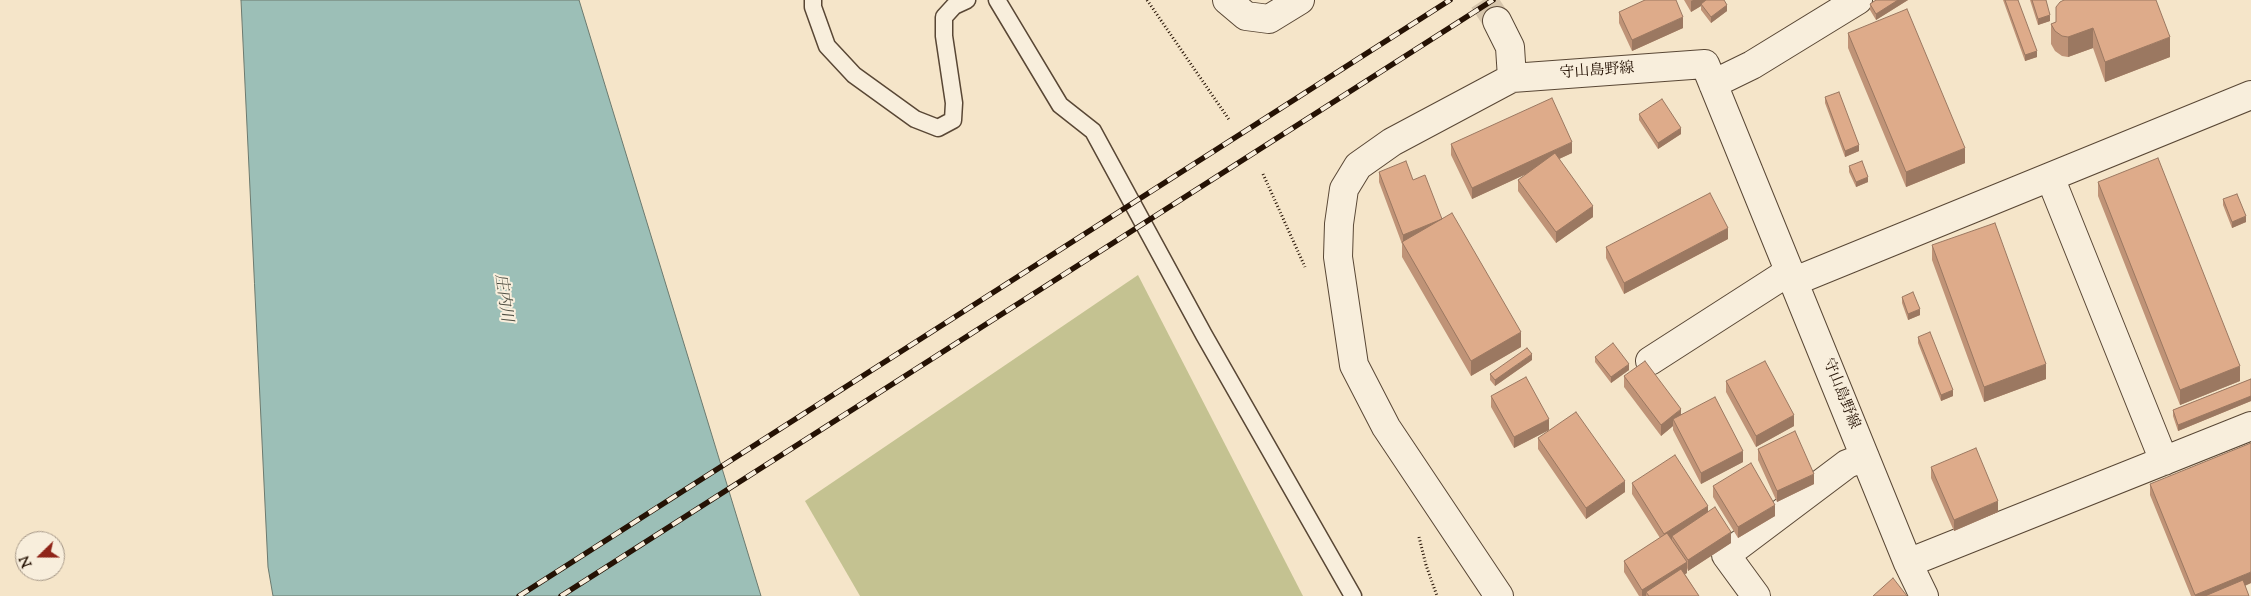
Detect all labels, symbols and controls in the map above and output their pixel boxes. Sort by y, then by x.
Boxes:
street label: 守山島野線 [1559,60,1635,84]
water label: 庄内川 [489,273,515,323]
street label: 守山島野線 [1818,356,1862,432]
north arrow [15,531,65,581]
text: N [16,552,38,570]

